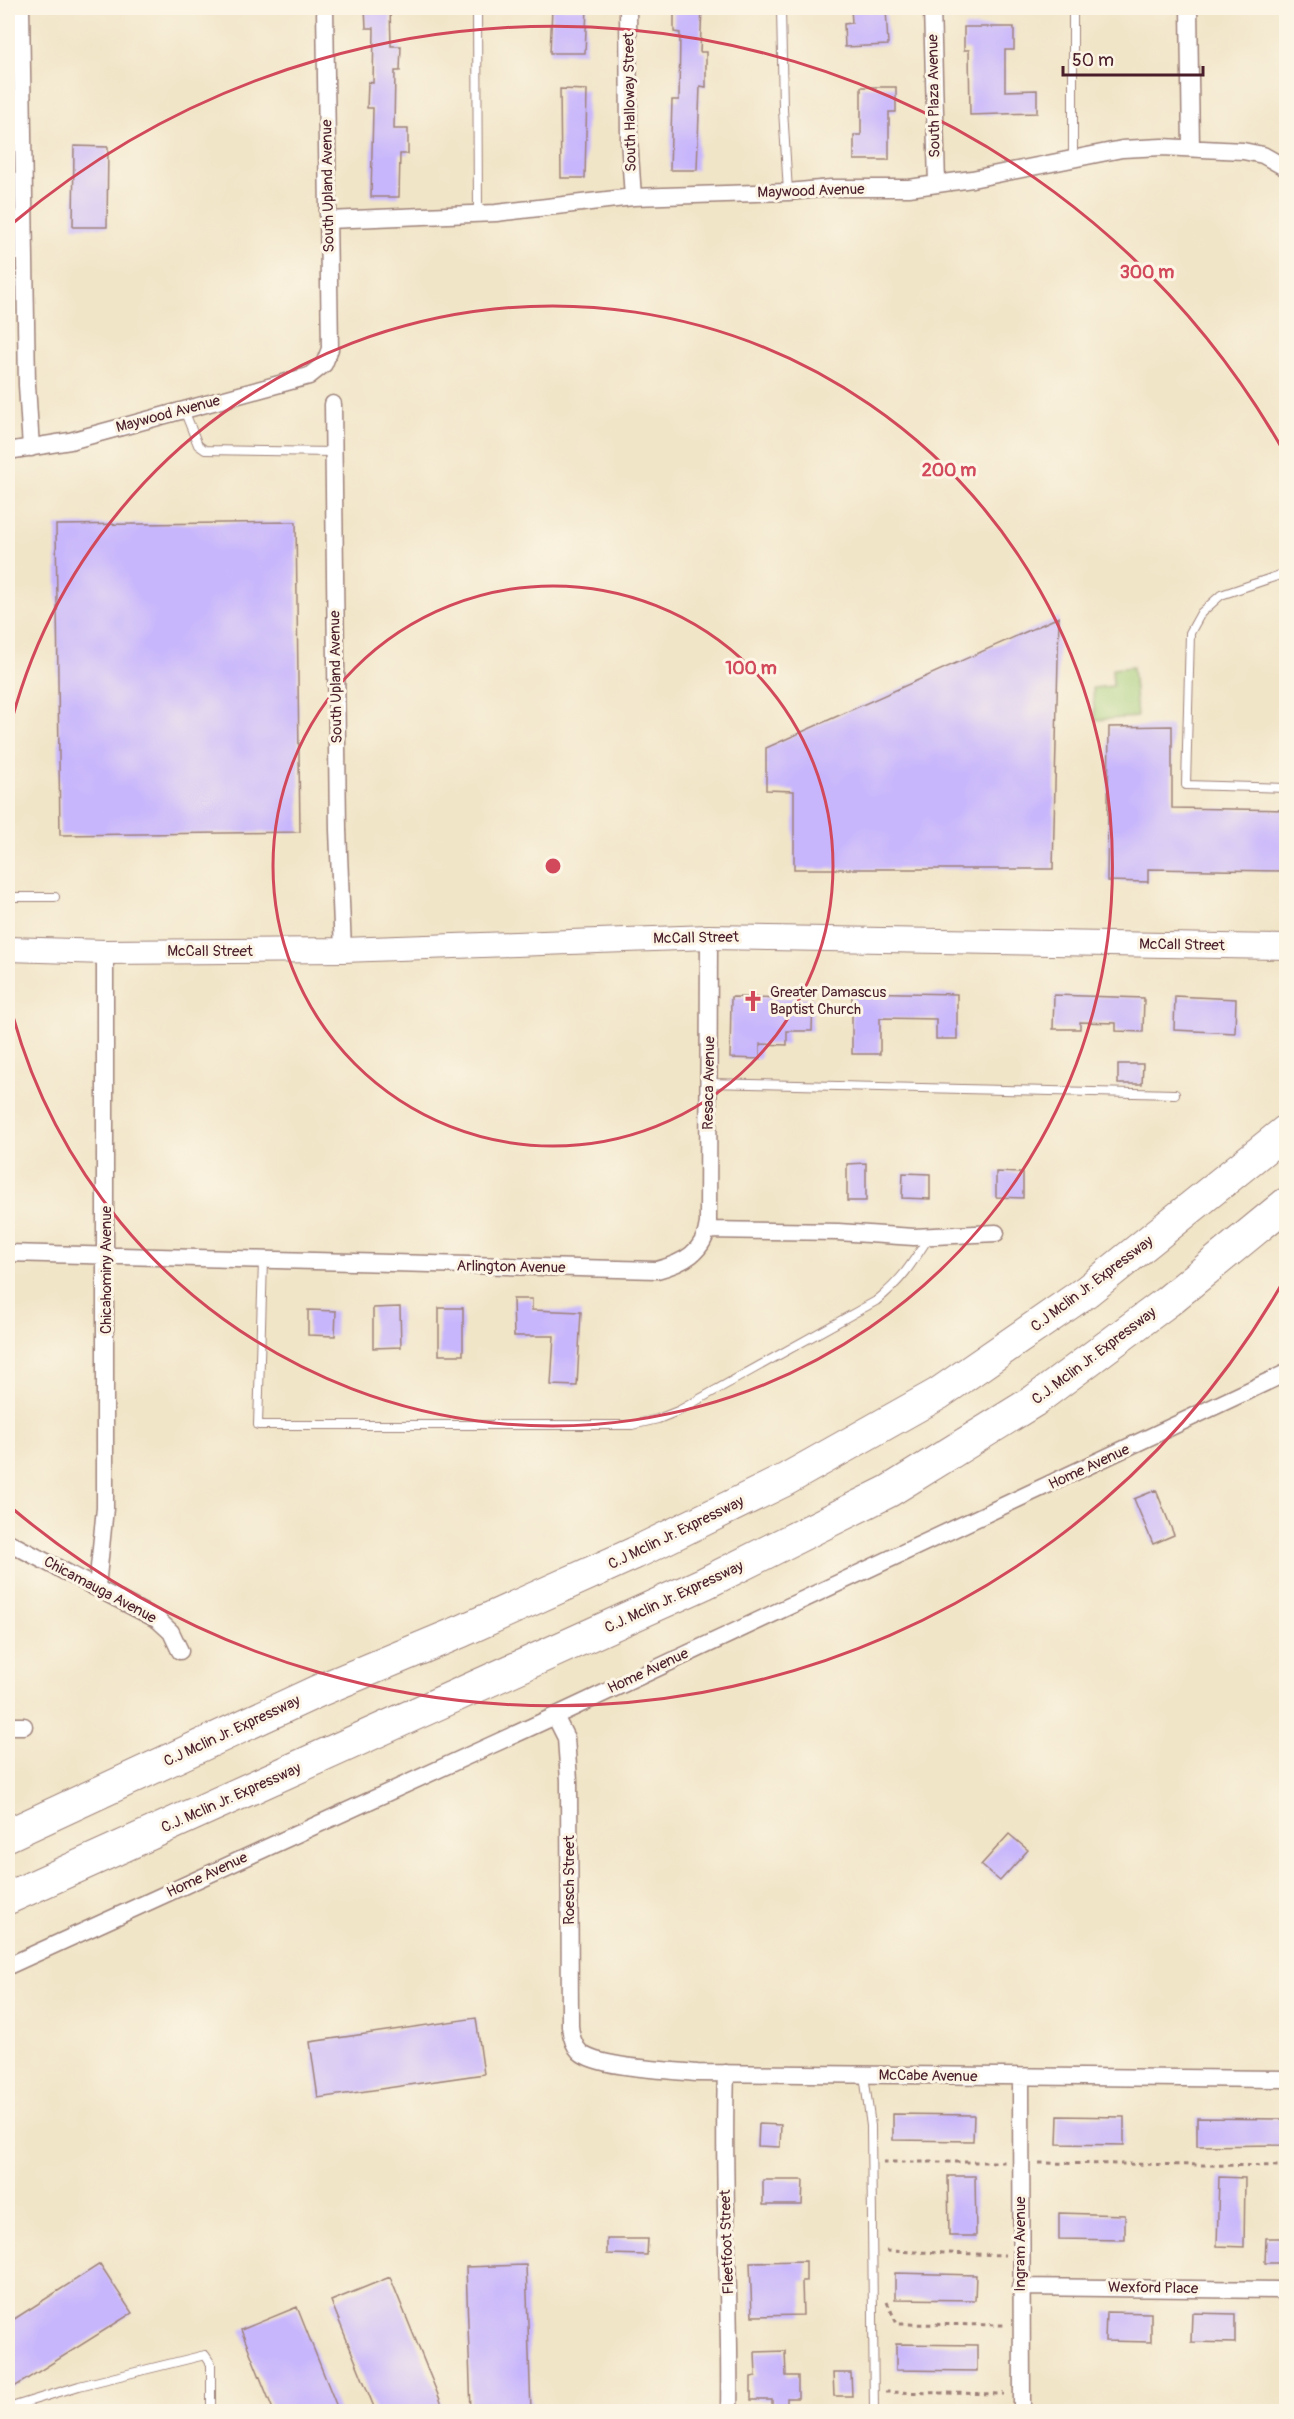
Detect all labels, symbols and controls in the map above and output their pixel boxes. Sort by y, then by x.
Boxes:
street label: South Halloway Street [619,31,641,172]
street label: South Plaza Avenue [923,33,945,158]
scale bar [1063,39,1202,77]
text: 50 m [1072,49,1114,72]
street label: South Upland Avenue [317,119,339,253]
street label: Maywood Avenue [757,180,865,202]
text: 300 m [1120,261,1174,284]
street label: Maywood Avenue [114,391,223,437]
text: 200 m [922,459,976,482]
street label: South Upland Avenue [325,610,347,744]
text: 100 m [725,657,777,680]
centre of rings [543,856,563,876]
street label: McCall Street [653,928,740,948]
street label: McCall Street [1139,935,1226,955]
street label: McCall Street [167,942,254,961]
place label: Greater Damascus Baptist Church [770,983,887,1019]
church icon: Greater Damascus Baptist Church [741,989,765,1013]
street label: Resaca Avenue [699,1035,719,1130]
street label: Chicahominy Avenue [97,1205,116,1334]
street label: C.J Mclin Jr. Expressway [1027,1231,1157,1336]
street label: Arlington Avenue [456,1257,566,1277]
street label: C.J. Mclin Jr. Expressway [1028,1303,1160,1409]
street label: Home Avenue [1045,1440,1133,1494]
street label: C.J Mclin Jr. Expressway [605,1492,747,1574]
street label: Chicamauga Avenue [40,1552,160,1628]
street label: C.J. Mclin Jr. Expressway [602,1556,747,1638]
street label: Home Avenue [604,1644,692,1698]
street label: C.J Mclin Jr. Expressway [161,1691,304,1771]
street label: C.J. Mclin Jr. Expressway [158,1758,304,1837]
street label: Roesch Street [560,1834,579,1925]
street label: Home Avenue [163,1848,251,1902]
street label: McCabe Avenue [878,2066,978,2086]
street label: Fleetfoot Street [716,2188,738,2295]
street label: Ingram Avenue [1011,2196,1030,2292]
street label: Wexford Place [1108,2278,1199,2298]

